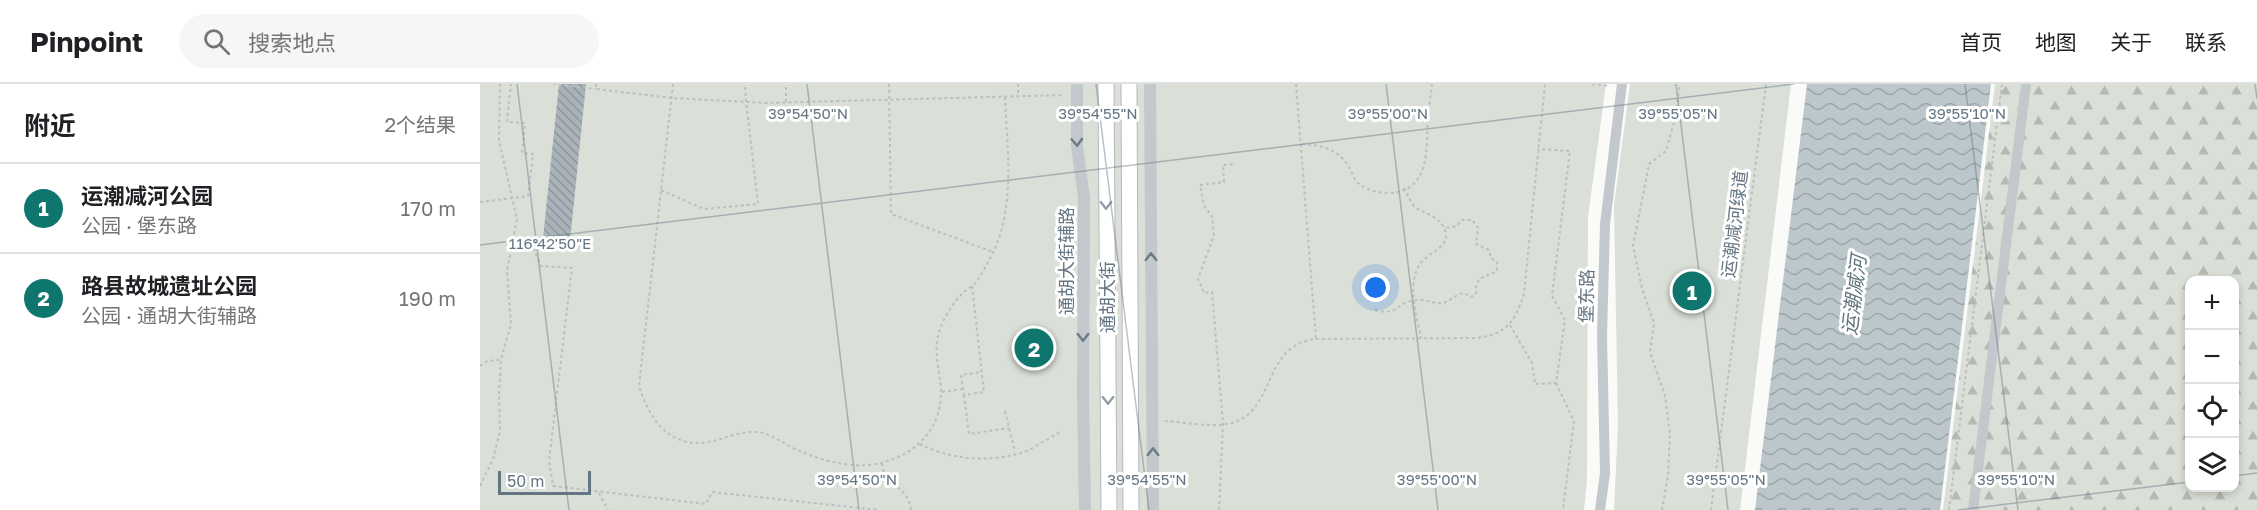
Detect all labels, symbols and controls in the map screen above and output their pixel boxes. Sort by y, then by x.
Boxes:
search box [179,14,599,68]
text: Pinpoint [30,25,143,58]
icon: search [200,25,233,58]
text: 搜索地点 [248,29,336,56]
text: 首页 [1960,29,2002,55]
text: 地图 [2035,29,2077,55]
text: 关于 [2110,29,2152,55]
text: 联系 [2185,29,2227,55]
text: 39°54'50"N [768,104,848,122]
text: 39°54'55"N [1058,104,1138,122]
text: 39°55'00"N [1348,104,1428,122]
text: 39°55'05"N [1638,104,1718,122]
text: 39°55'10"N [1928,104,2006,122]
text: 附近 [24,110,76,141]
text: 2个结果 [384,112,456,136]
one-way arrow [1071,138,1084,147]
street label: 运潮减河绿道 [1717,169,1751,279]
text: 运潮减河公园 [81,182,213,209]
text: 1 [38,196,49,220]
text: 170 m [401,196,456,220]
one-way arrow [1100,201,1112,210]
street label: 通胡大街辅路 [1055,207,1077,315]
text: 公园 · 堡东路 [81,213,197,237]
text: 116°42'50"E [509,234,591,252]
water label: 运潮减河 [1836,250,1870,336]
one-way arrow [1145,252,1157,261]
street label: 通胡大街 [1096,261,1118,333]
pin: 1 [1672,268,1712,314]
street label: 堡东路 [1575,269,1597,323]
text: 路县故城遗址公园 [81,272,257,299]
your location [1361,273,1390,302]
map controls [2185,276,2239,492]
button: + [2185,276,2239,330]
text: 2 [37,286,50,310]
text: 190 m [399,286,456,310]
text: 公园 · 通胡大街辅路 [81,303,257,327]
pin: 2 [1014,326,1054,370]
button: − [2185,330,2239,384]
one-way arrow [1077,332,1089,341]
button: locate [2185,384,2239,438]
one-way arrow [1102,396,1114,405]
button: layers [2185,438,2239,492]
one-way arrow [1147,447,1159,456]
scale bar [498,468,591,496]
text: 39°54'50"N [817,470,897,488]
text: 39°54'55"N [1107,470,1187,488]
text: 39°55'00"N [1397,470,1477,488]
text: 39°55'05"N [1686,470,1766,488]
text: 39°55'10"N [1977,470,2055,488]
text: 50 m [507,471,544,491]

